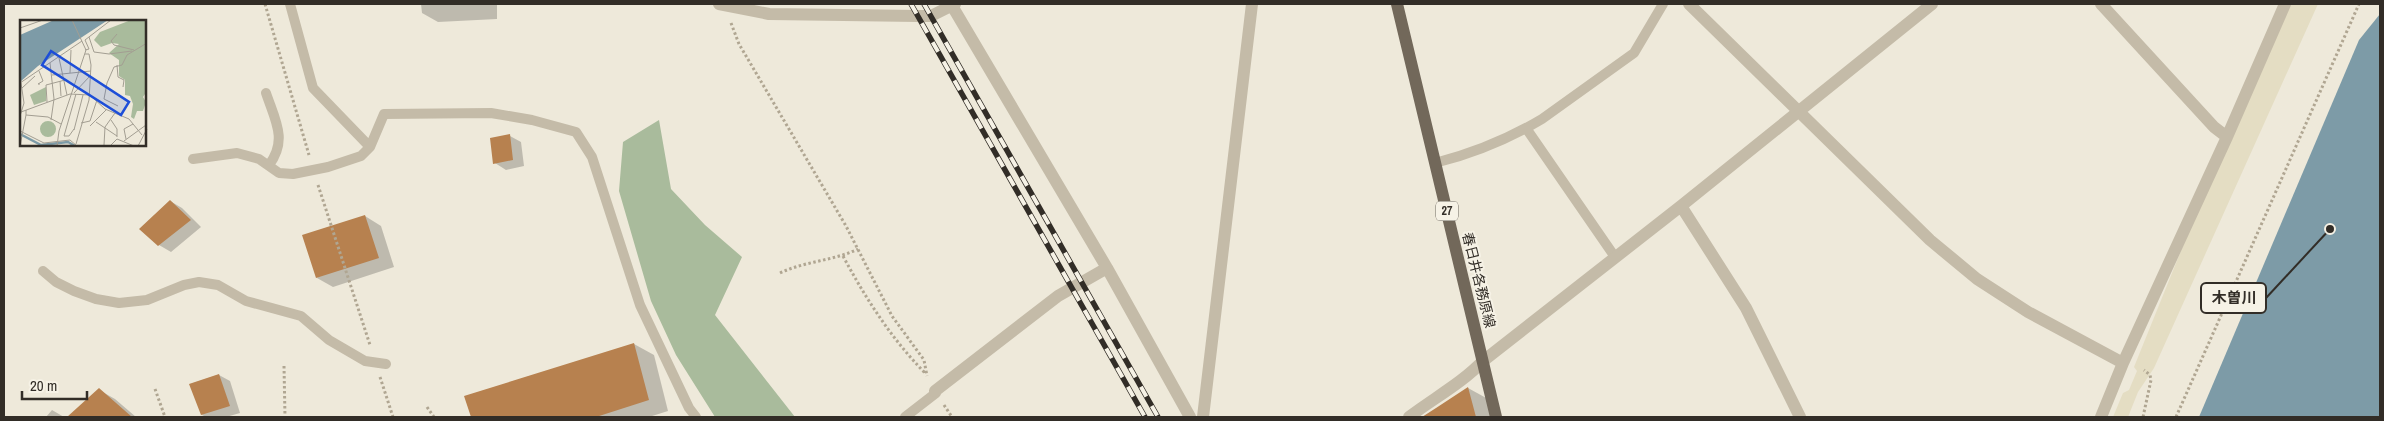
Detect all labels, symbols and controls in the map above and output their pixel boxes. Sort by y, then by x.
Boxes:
inset map [20,20,146,146]
road number: 27 [1436,202,1458,220]
street label: 春日井各務原線 [1458,230,1500,330]
callout: 木曽川 [2201,283,2266,313]
text: 木曽川 [2211,287,2257,308]
scale bar [22,368,88,400]
text: 20 m [30,375,57,396]

